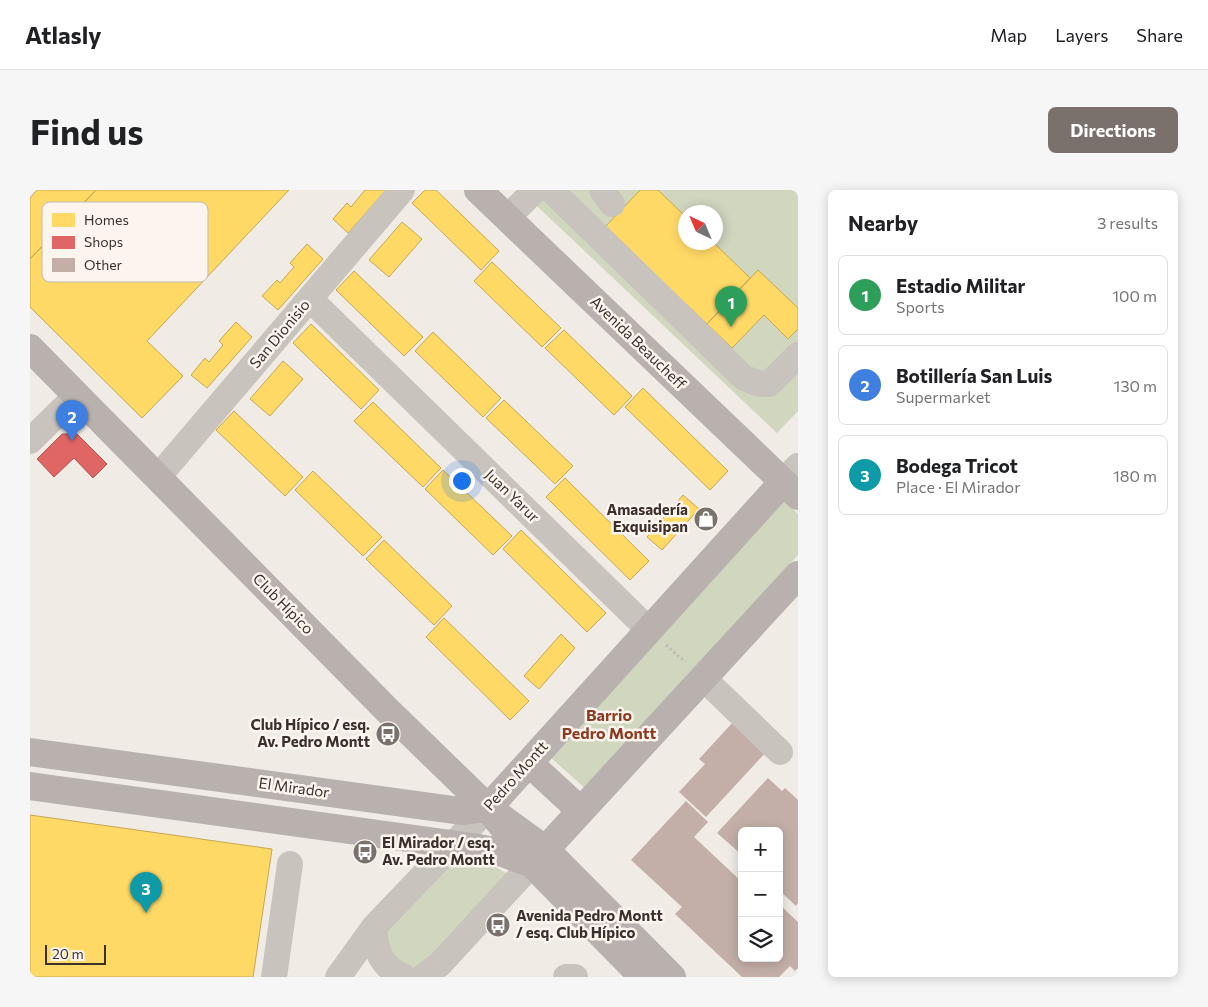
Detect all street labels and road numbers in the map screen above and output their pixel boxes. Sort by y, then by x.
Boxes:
street label: Avenida Beaucheff [587,292,691,393]
street label: San Dionisio [245,295,313,371]
street label: Juan Yarur [482,465,544,526]
street label: Club Hípico [250,569,318,637]
street label: Pedro Montt [479,737,551,814]
street label: El Mirador [258,773,331,801]

